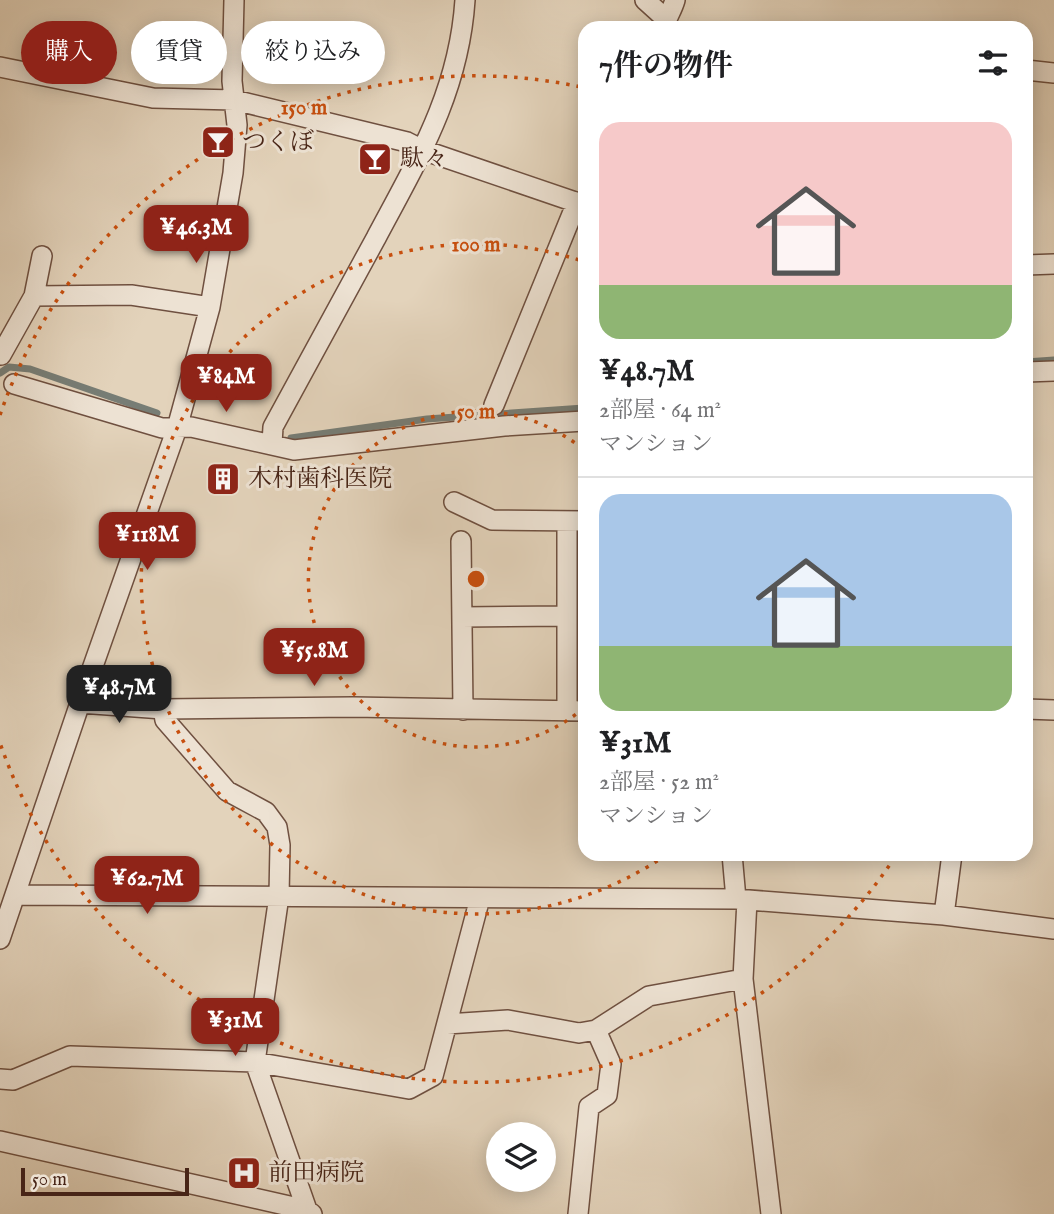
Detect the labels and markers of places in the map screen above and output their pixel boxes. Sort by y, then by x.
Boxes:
bar icon: つくぼ [199,123,237,161]
place label: つくぼ [242,127,314,158]
bar icon: 駄々 [356,140,394,178]
place label: 駄々 [400,144,448,175]
pin: ¥46.3M [139,205,253,265]
pin: ¥84M [185,354,267,414]
building icon: 木村歯科医院 [204,460,242,498]
place label: 木村歯科医院 [248,464,392,495]
pin: ¥118M [98,512,196,572]
centre of rings [464,567,488,591]
pin: ¥55.8M [257,628,371,688]
pin: ¥48.7M [62,666,176,725]
pin: ¥62.7M [90,856,204,916]
pin: ¥31M [194,998,276,1058]
hospital icon: 前田病院 [225,1154,263,1192]
place label: 前田病院 [268,1158,364,1189]

